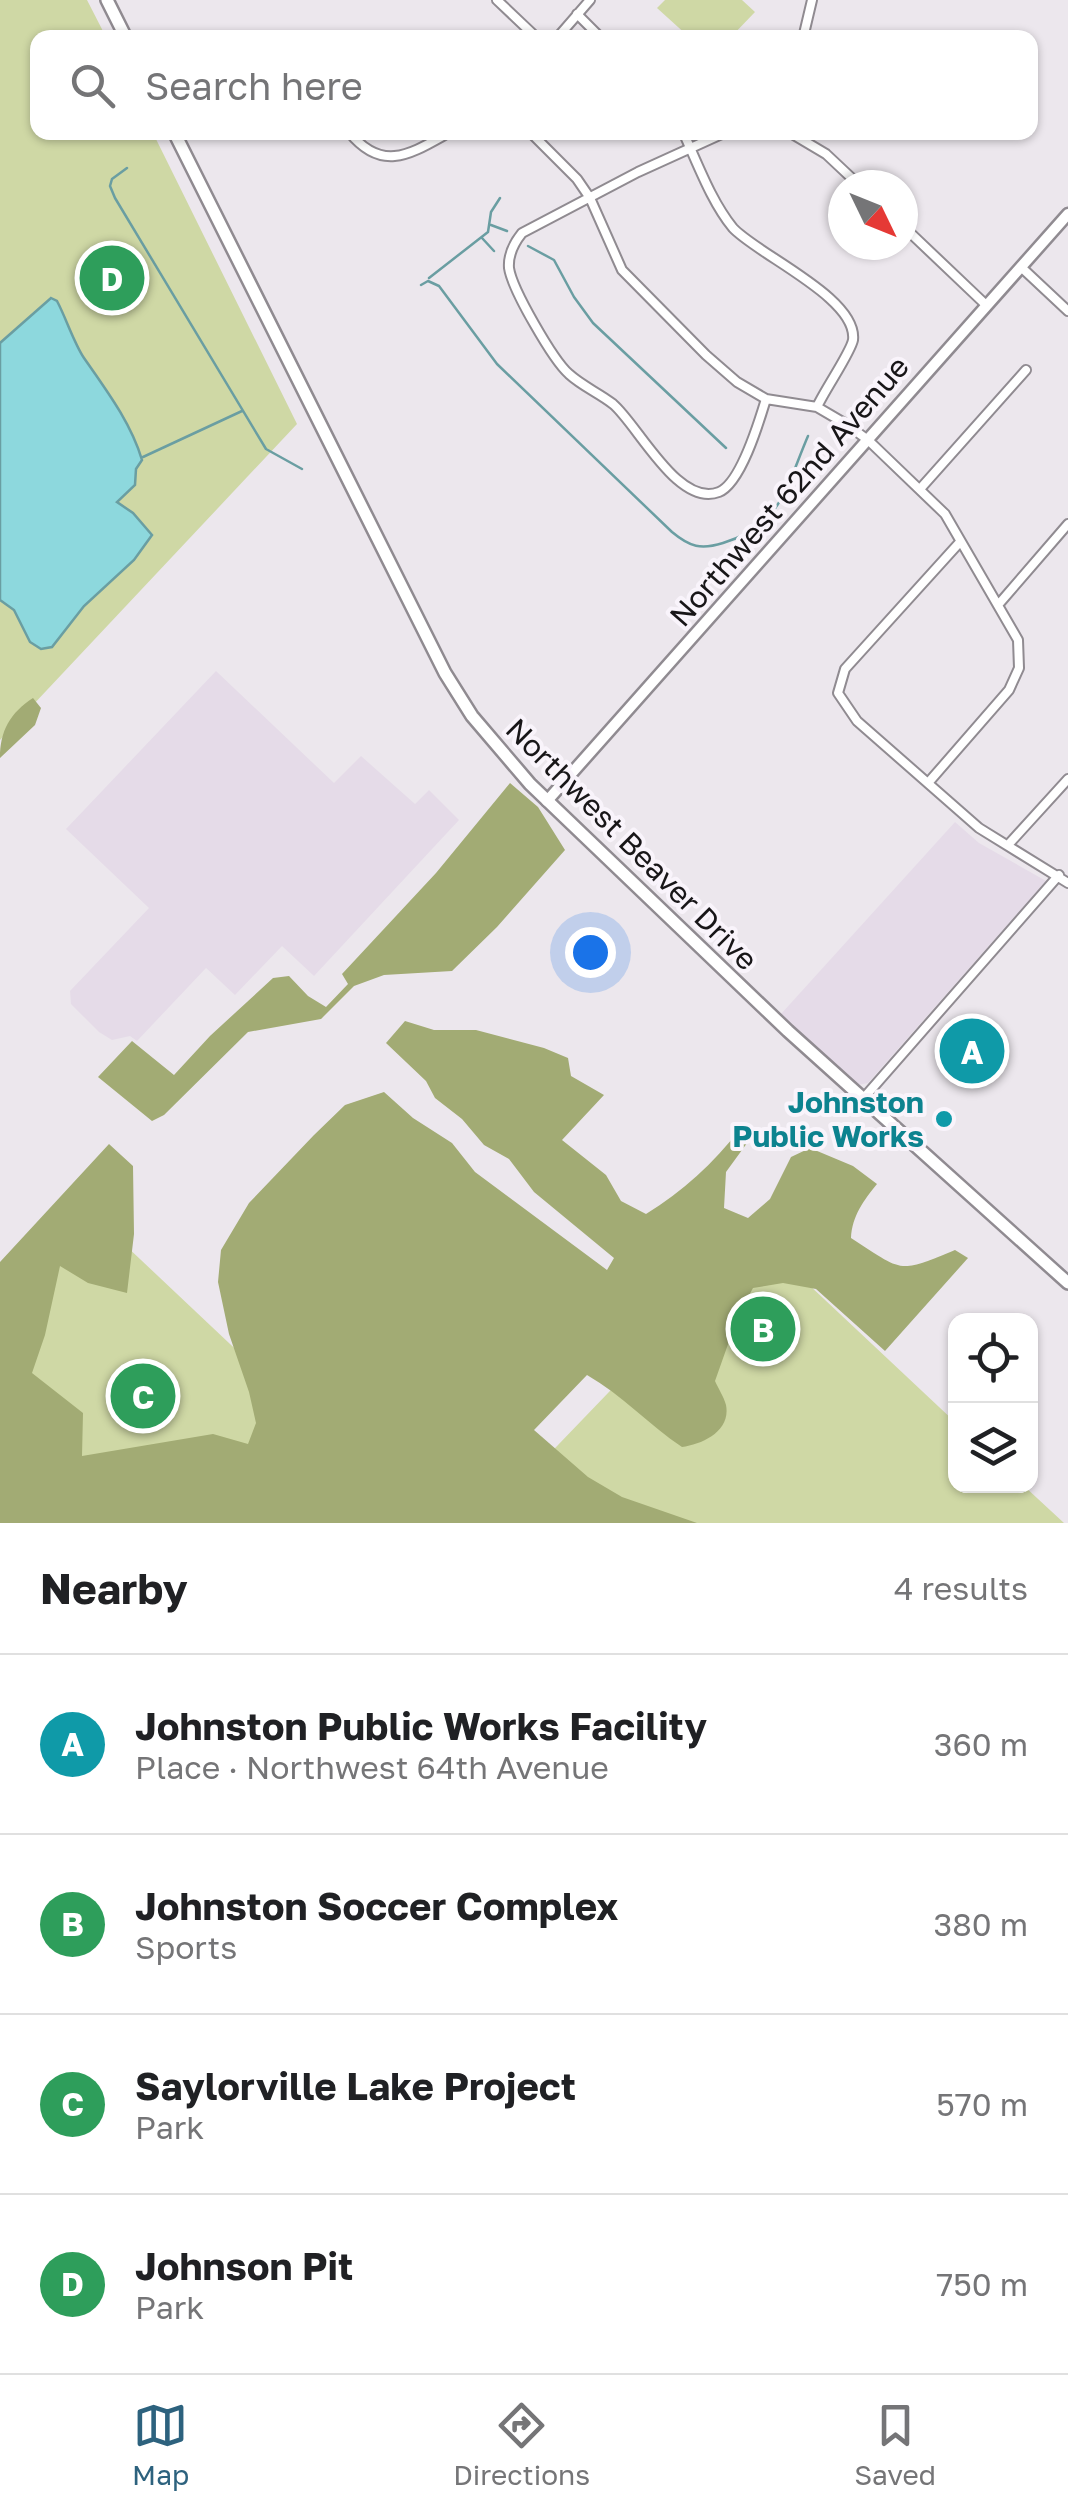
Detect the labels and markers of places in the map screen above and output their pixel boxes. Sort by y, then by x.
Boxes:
pin: D [80,240,144,316]
pin: A [940,1014,1004,1088]
place label: Johnston Public Works [732,1084,924,1154]
marker: Johnston Public Works [933,1108,955,1130]
pin: B [730,1292,796,1366]
pin: C [110,1358,176,1434]

